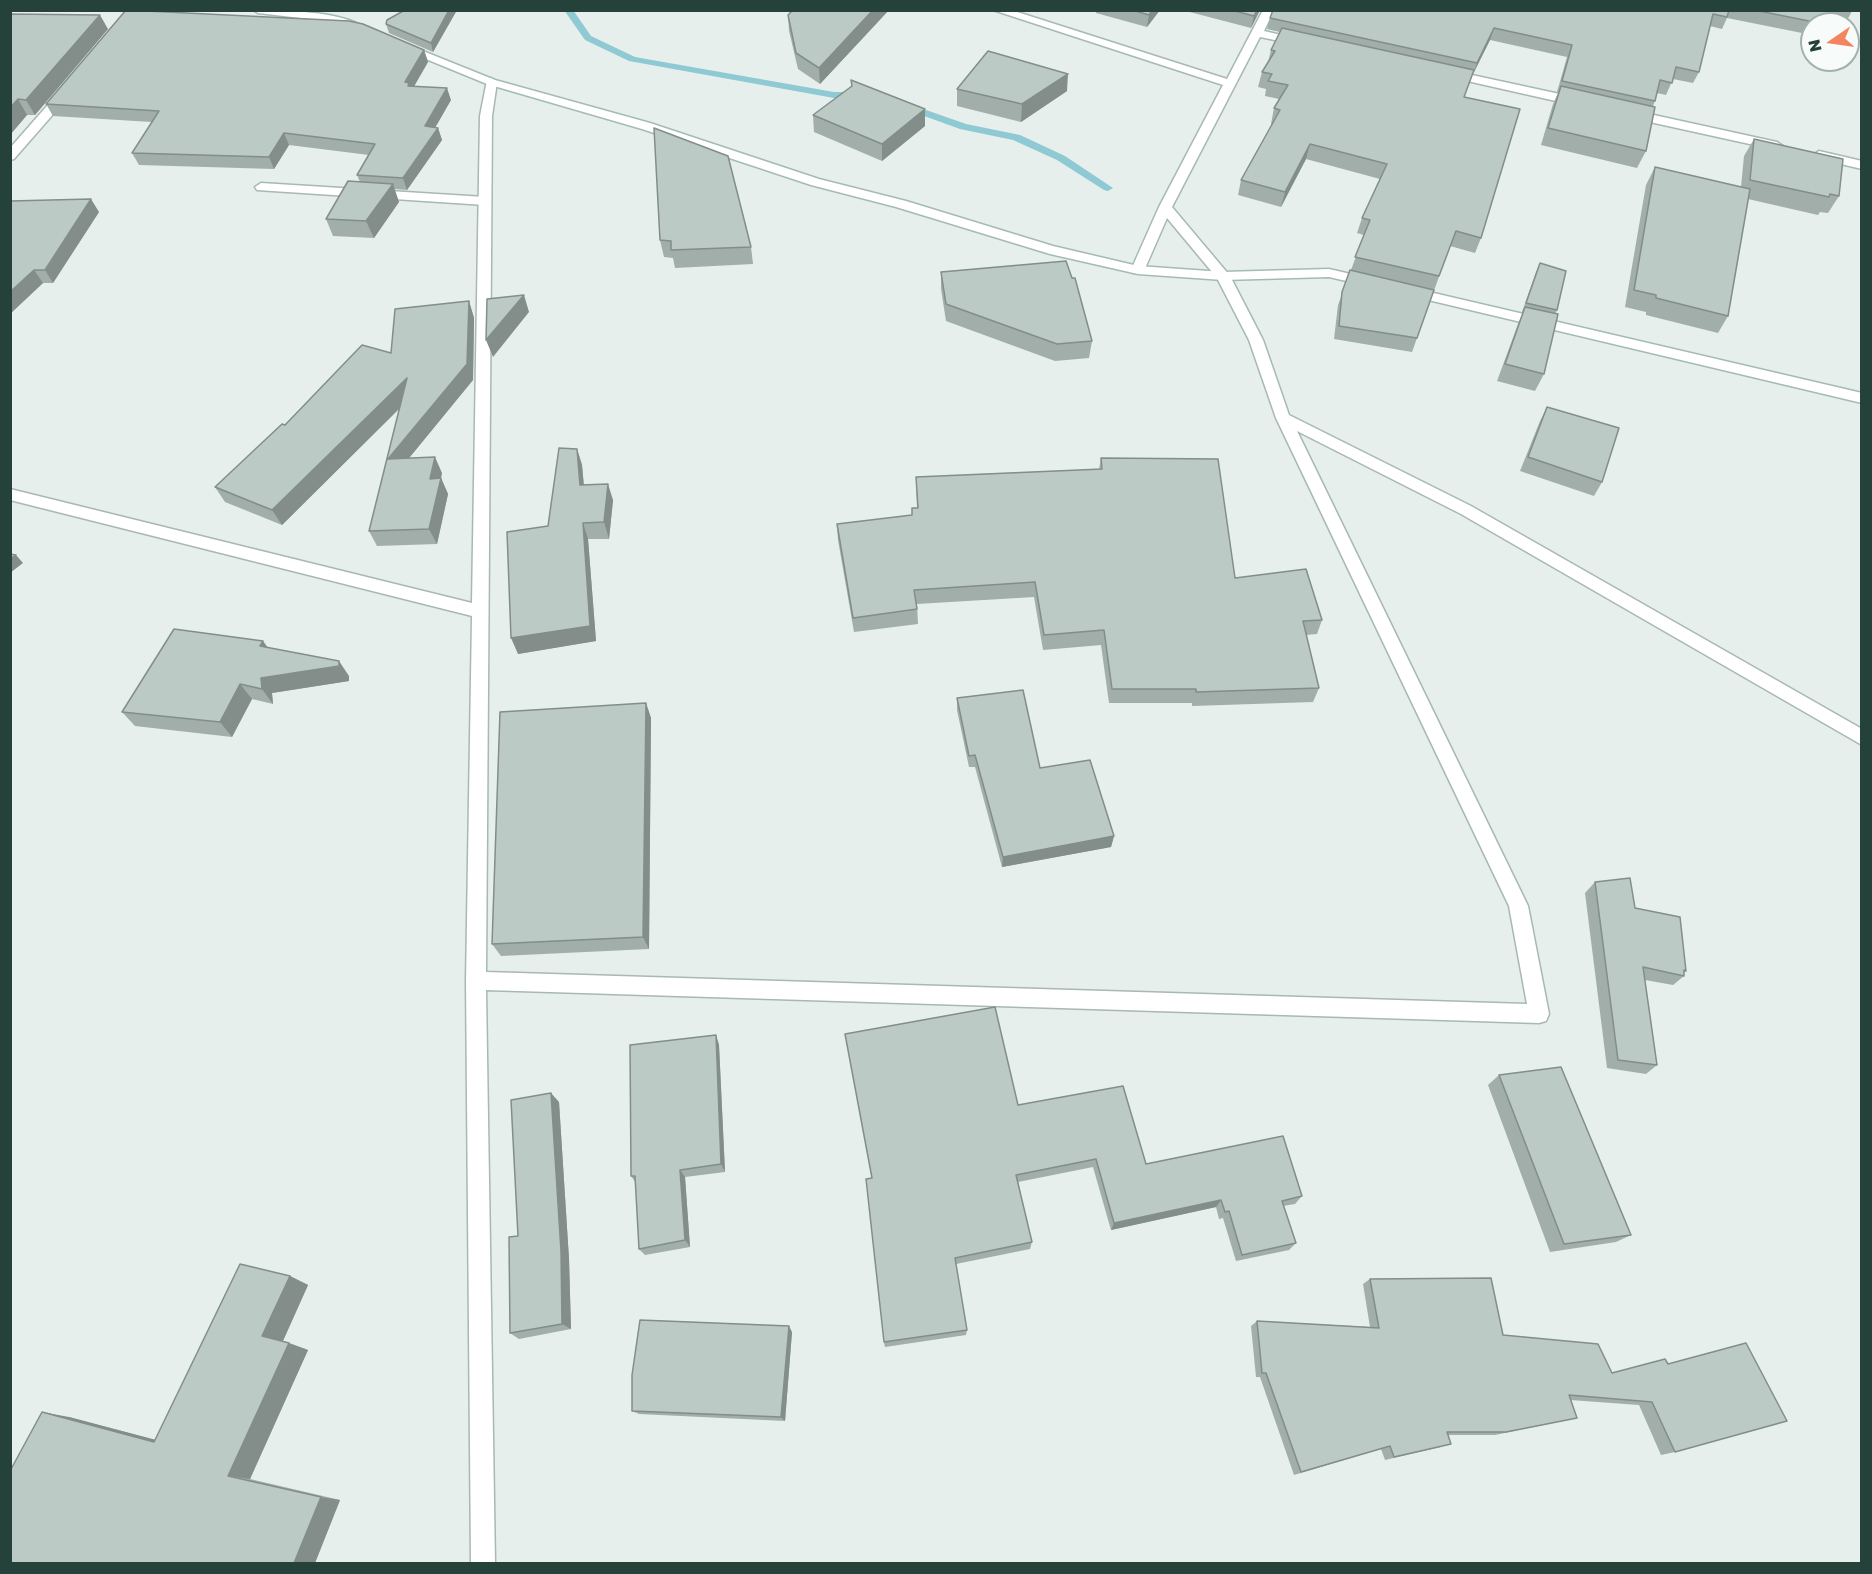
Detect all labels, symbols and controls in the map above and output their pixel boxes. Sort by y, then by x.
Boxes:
north arrow [1800,12,1860,72]
text: N [1803,37,1826,54]

